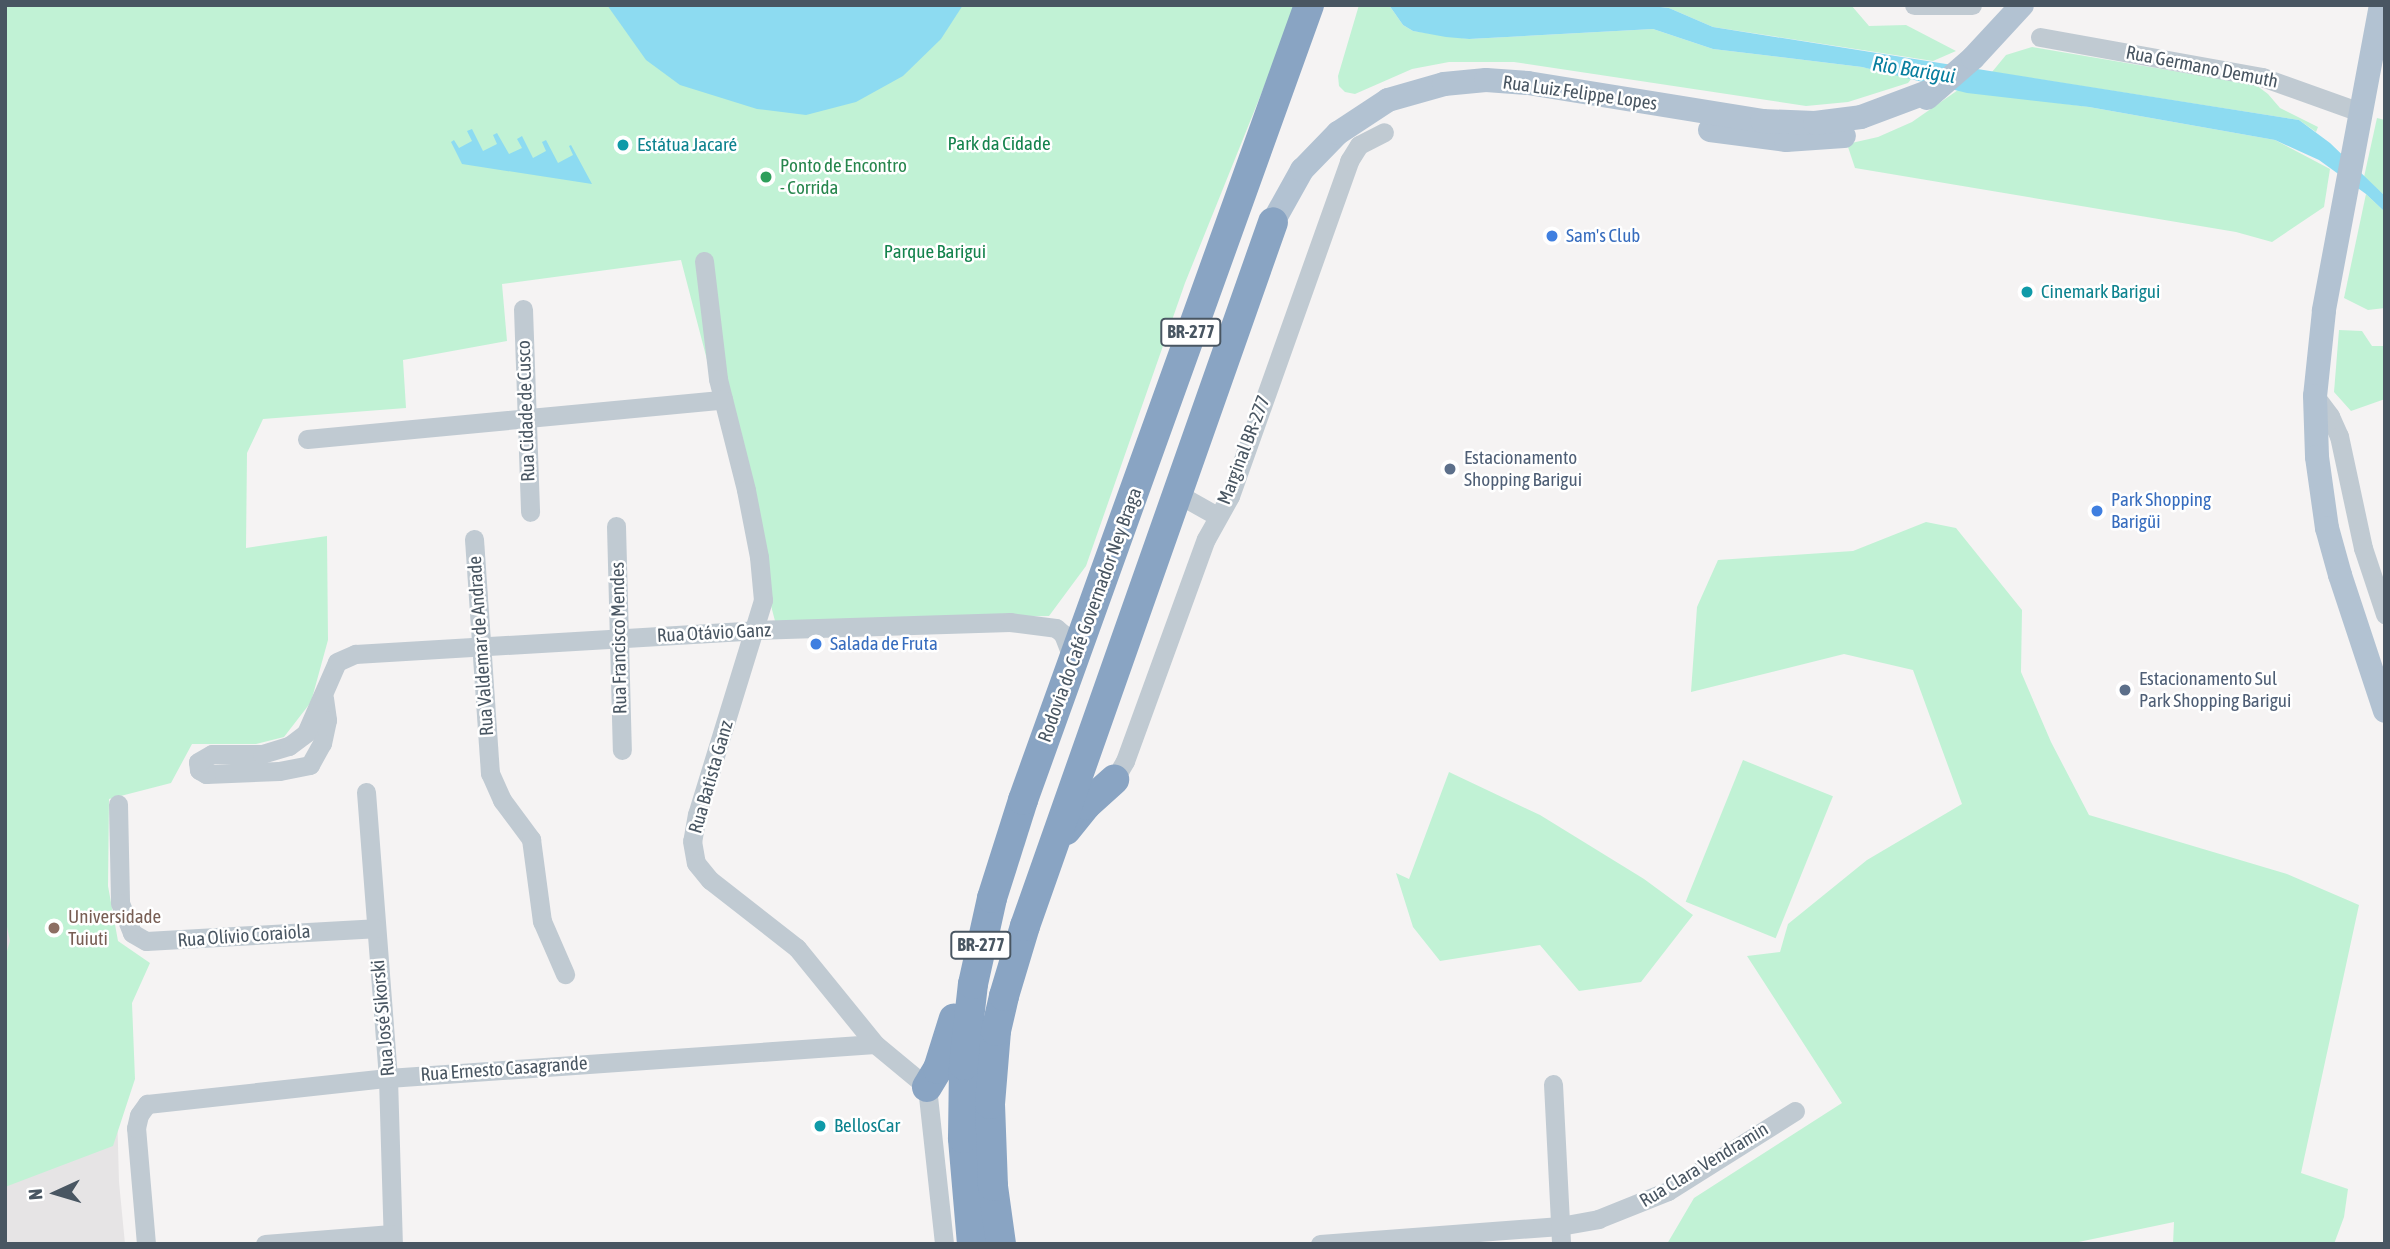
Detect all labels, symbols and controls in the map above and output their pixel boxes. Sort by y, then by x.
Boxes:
street label: Rua Germano Demuth [2124,41,2280,93]
water label: Rio Barigui [1871,50,1957,88]
street label: Rua Luiz Felippe Lopes [1501,71,1659,115]
park label: Park da Cidade [947,133,1051,155]
place label: Estátua Jacaré [637,134,737,156]
marker: Estátua Jacaré [615,137,631,153]
place label: Ponto de Encontro - Corrida [780,155,907,199]
marker: Ponto de Encontro - Corrida [758,169,774,185]
place label: Sam's Club [1566,225,1640,247]
marker: Sam's Club [1544,228,1560,244]
park label: Parque Barigui [884,241,986,263]
place label: Cinemark Barigui [2041,281,2160,303]
marker: Cinemark Barigui [2019,284,2035,300]
road number: BR-277 [1160,318,1222,346]
street label: Rua Cidade de Cusco [512,340,540,482]
street label: Marginal BR-277 [1213,392,1275,508]
place label: Estacionamento Shopping Barigui [1464,447,1582,491]
marker: Estacionamento Shopping Barigui [1442,461,1458,477]
street label: Rodovia do Café Governador Ney Braga [1033,485,1147,745]
place label: Park Shopping Barigüi [2111,489,2211,533]
marker: Park Shopping Barigüi [2089,503,2105,519]
street label: Rua Valdemar de Andrade [463,555,499,737]
street label: Rua Francisco Mendes [606,562,632,714]
street label: Rua Otávio Ganz [656,619,772,647]
place label: Salada de Fruta [830,633,938,655]
marker: Salada de Fruta [808,636,824,652]
place label: Estacionamento Sul Park Shopping Barigui [2139,668,2291,712]
marker: Estacionamento Sul Park Shopping Barigui [2117,682,2133,698]
street label: Rua Batista Ganz [684,718,738,836]
place label: Universidade Tuiuti [68,906,161,950]
marker: Universidade Tuiuti [46,920,62,936]
street label: Rua Olívio Coraiola [177,920,311,952]
road number: BR-277 [950,930,1012,960]
street label: Rua José Sikorski [367,959,399,1077]
street label: Rua Ernesto Casagrande [420,1052,588,1086]
place label: BellosCar [834,1115,900,1137]
marker: BellosCar [812,1118,828,1134]
street label: Rua Clara Vendramin [1636,1118,1772,1212]
north arrow [21,1158,91,1228]
text: N [24,1188,46,1201]

